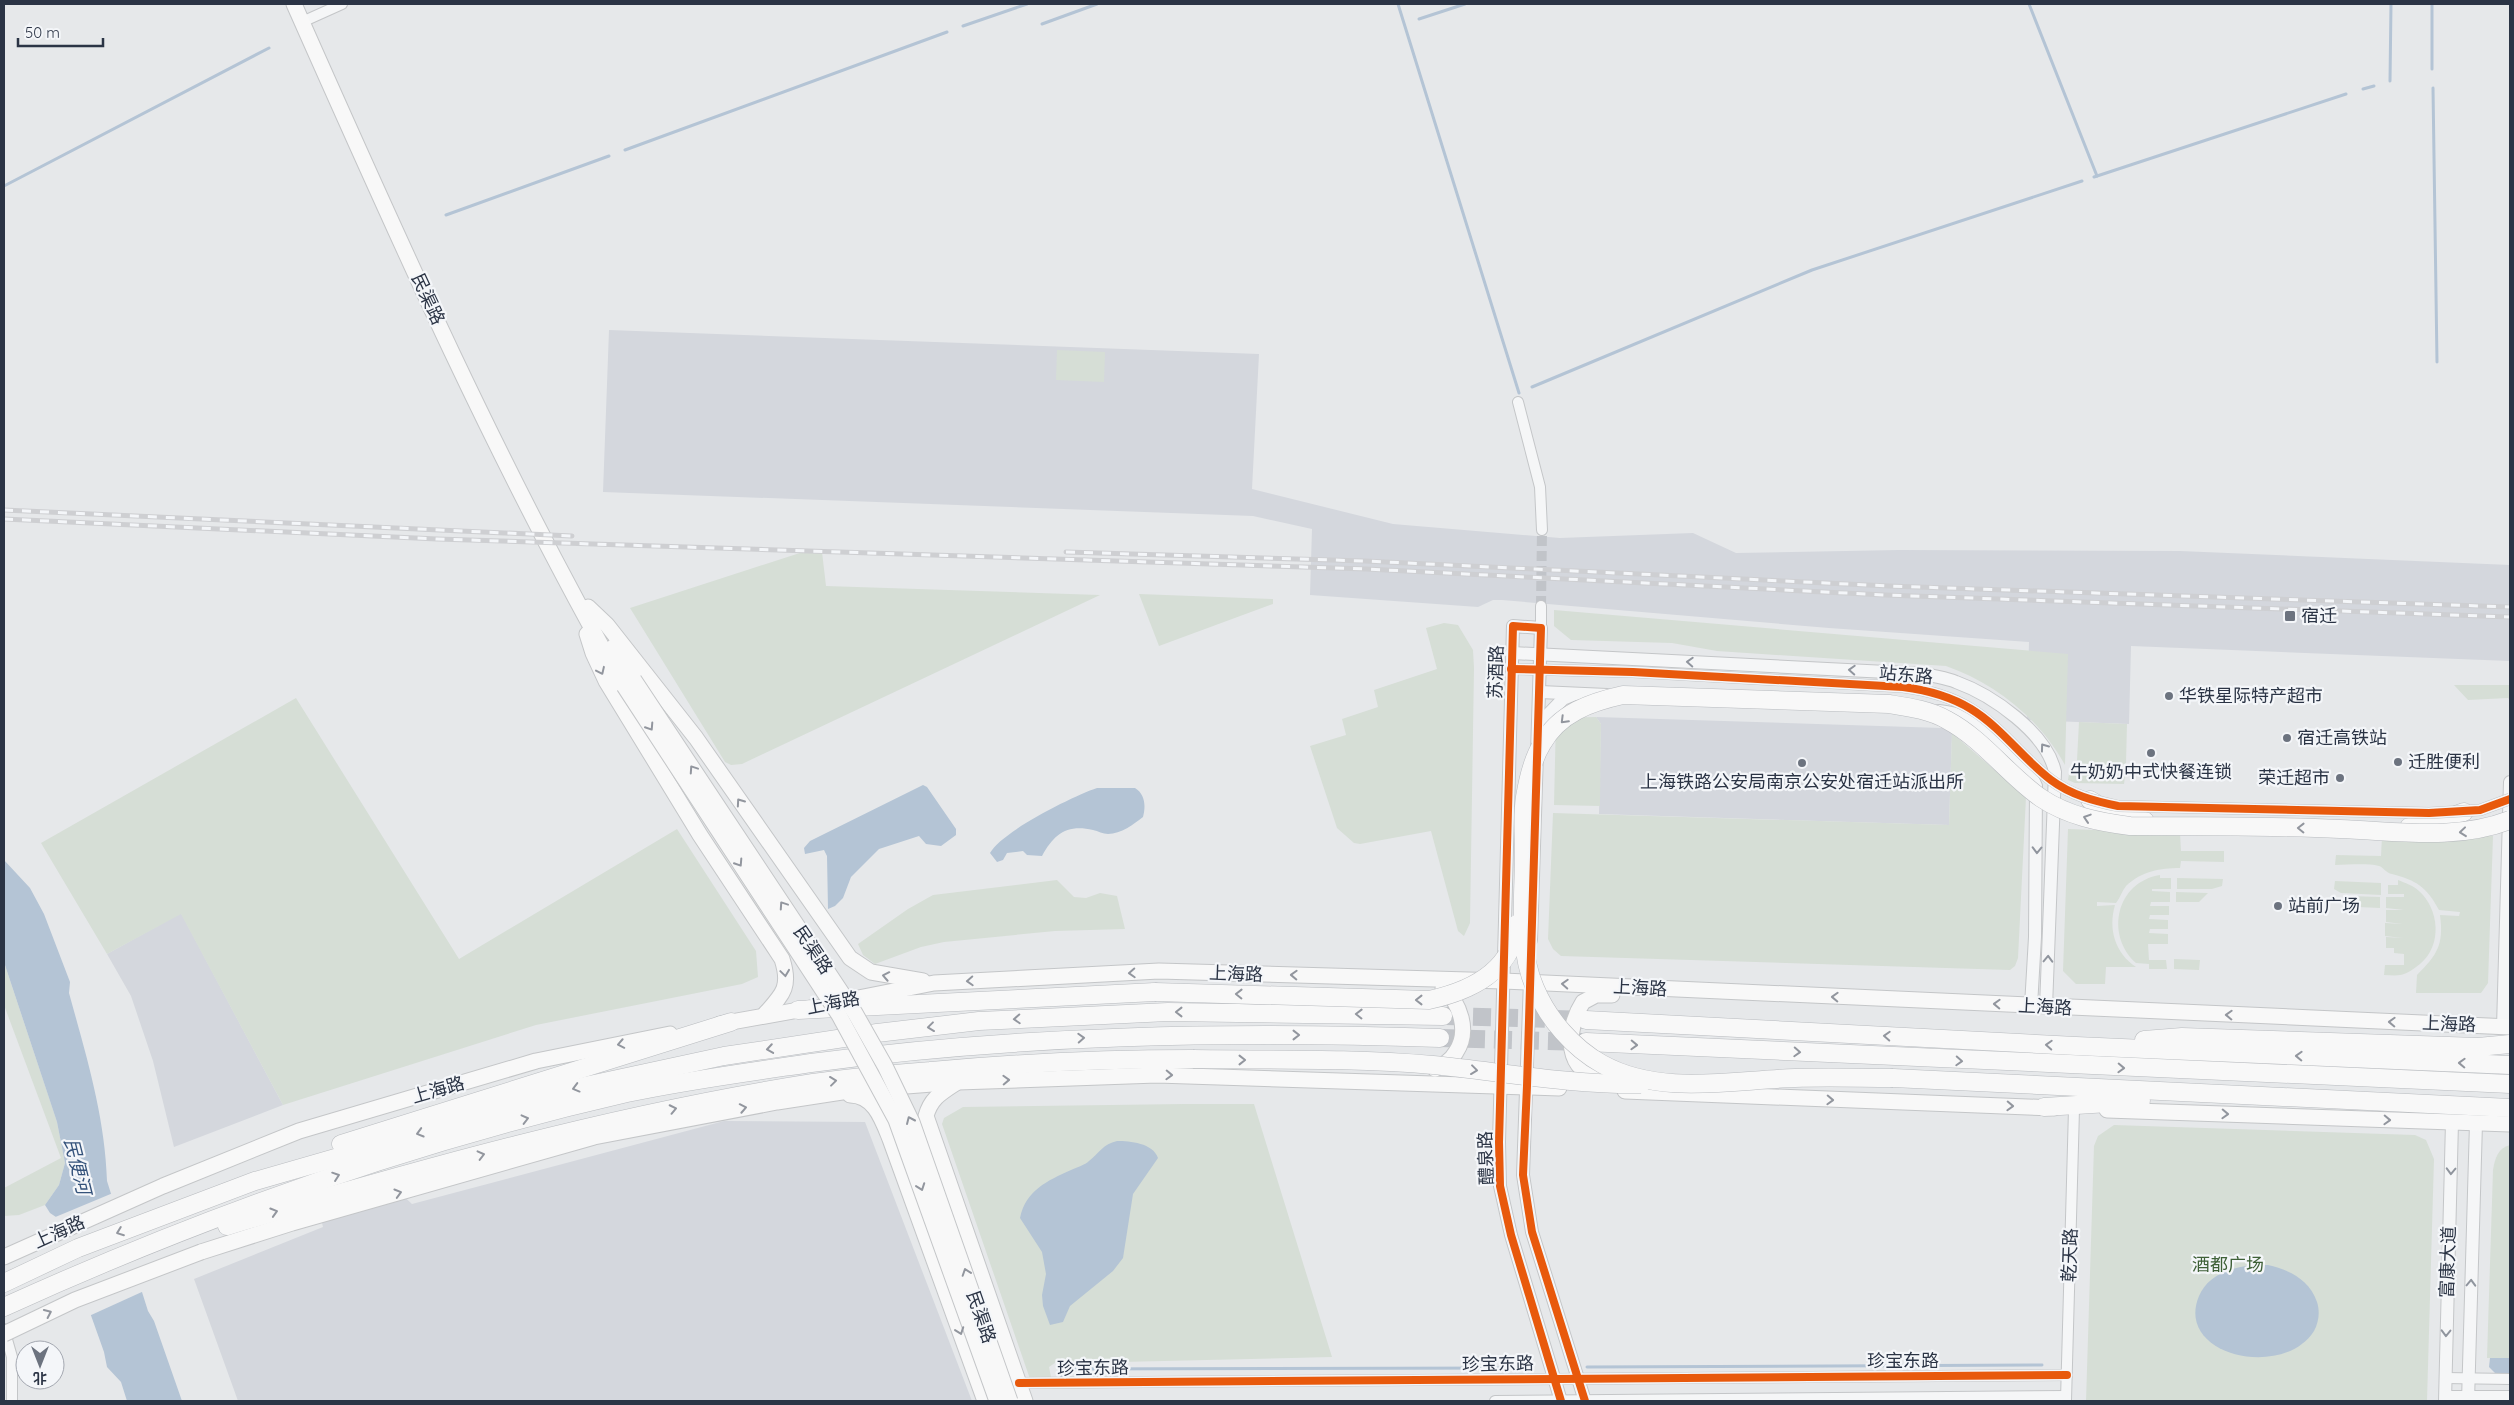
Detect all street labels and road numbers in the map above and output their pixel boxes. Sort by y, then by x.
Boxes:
street label: 民渠路 [407,269,450,328]
street label: 苏酒路 [1483,645,1508,699]
street label: 站东路 [1878,661,1934,688]
street label: 民渠路 [789,921,838,979]
street label: 上海路 [1209,961,1263,986]
street label: 上海路 [1612,975,1668,1000]
street label: 上海路 [804,986,862,1019]
street label: 上海路 [2017,994,2073,1019]
street label: 上海路 [2422,1011,2476,1036]
street label: 上海路 [409,1071,467,1108]
street label: 醴泉路 [1473,1131,1498,1185]
street label: 上海路 [29,1210,88,1253]
street label: 富康大道 [2435,1226,2460,1298]
street label: 乾天路 [2057,1228,2082,1282]
street label: 民渠路 [962,1288,1001,1346]
street label: 珍宝东路 [1867,1349,1939,1372]
street label: 珍宝东路 [1462,1351,1534,1376]
street label: 珍宝东路 [1057,1355,1129,1380]

